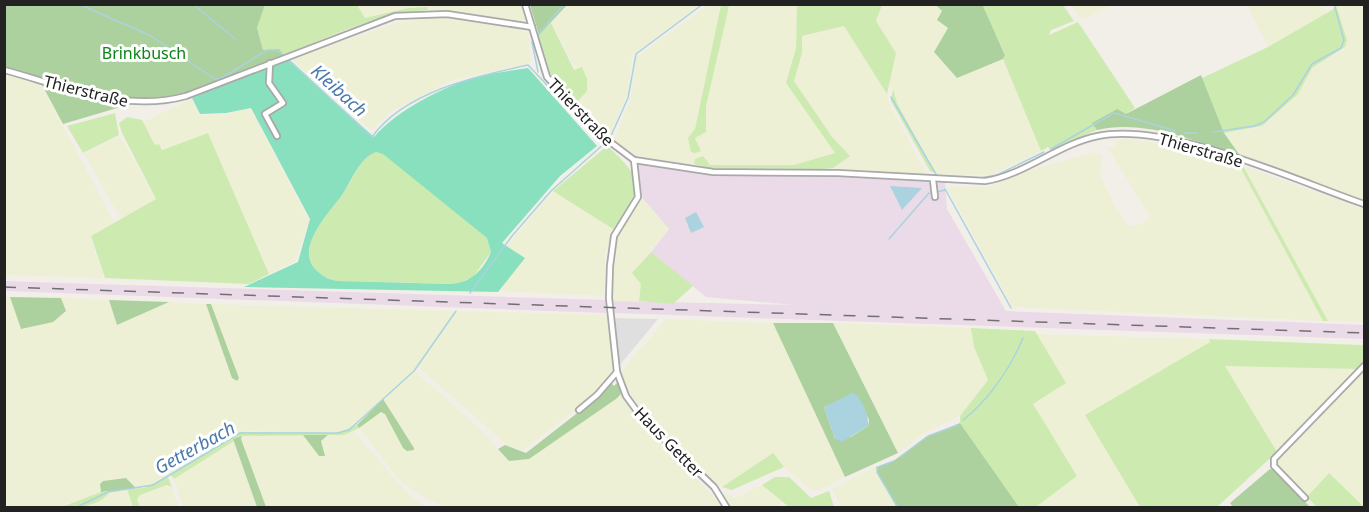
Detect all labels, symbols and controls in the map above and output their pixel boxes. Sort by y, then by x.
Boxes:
park label: Brinkbusch [102,42,186,64]
water label: Kleibach [307,59,373,122]
street label: Thierstraße [41,70,131,112]
street label: Thierstraße [543,73,619,151]
street label: Thierstraße [1156,128,1246,172]
street label: Haus Getter [630,402,709,482]
water label: Getterbach [150,415,239,479]

